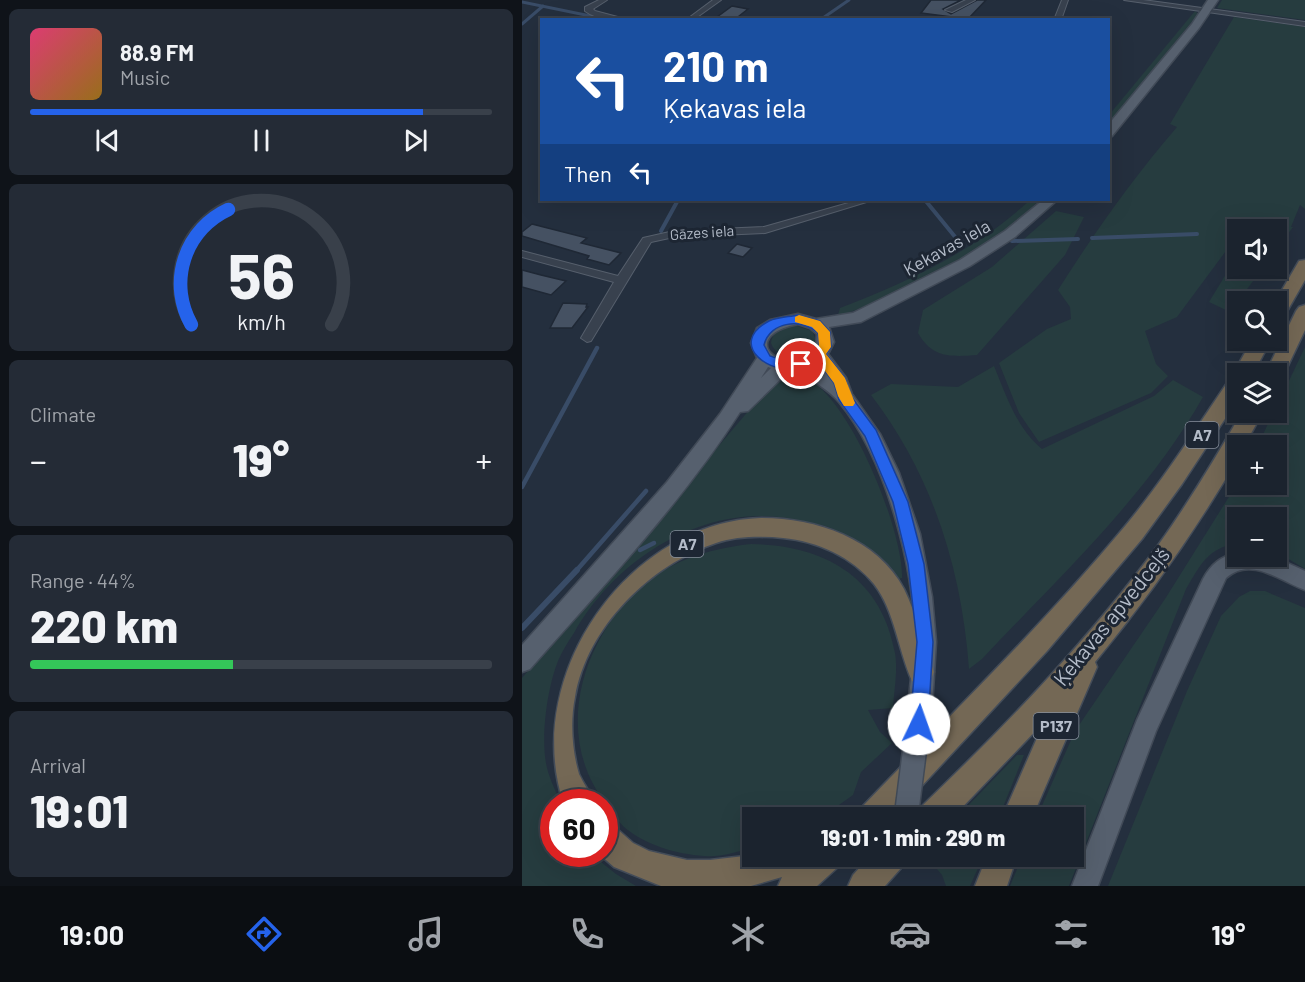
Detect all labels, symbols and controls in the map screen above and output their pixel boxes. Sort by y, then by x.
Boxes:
text: 88.9 FM [120,39,194,65]
text: 210 m [663,40,769,90]
icon: left [564,42,642,120]
text: Music [120,65,170,89]
text: Ķekavas iela [663,91,806,123]
icon: previous [91,124,124,157]
icon: pause [245,124,278,157]
icon: next [399,124,432,157]
icon: left [624,156,657,189]
text: Then [564,160,612,186]
street label: Ķekavas iela [899,214,994,280]
map controls [1227,219,1287,567]
button: sound [1227,219,1287,279]
street label: Gāzes iela [669,221,735,243]
text: 56 [227,237,295,311]
button: search [1227,291,1287,351]
text: km/h [237,309,285,334]
pin [775,338,826,389]
icon: arrive [784,347,817,380]
button: layers [1227,363,1287,423]
text: Climate [30,402,96,426]
road number: A7 [1186,422,1218,448]
text: 19° [233,432,289,486]
button: + [1227,435,1287,495]
text: − [30,440,47,480]
text: + [476,440,492,480]
button: − [1227,507,1287,567]
road number: A7 [670,531,704,557]
street label: Ķekavas apvedceļš [1047,542,1174,690]
text: Range · 44% [30,568,136,592]
text: 220 km [30,598,178,652]
position arrow [887,692,951,756]
road number: P137 [1034,713,1078,739]
text: Arrival [30,753,86,777]
text: 19:01 [30,783,128,837]
speed limit sign: 60 [540,789,618,867]
text: 19:01 · 1 min · 290 m [821,824,1005,850]
icon: directions [243,913,285,955]
icon: music [405,913,447,955]
icon: phone [566,913,608,955]
icon: climate [727,913,769,955]
icon: car [889,913,931,955]
icon: filters [1050,913,1092,955]
text: 19:00 [60,918,124,950]
text: 19° [1211,918,1245,950]

